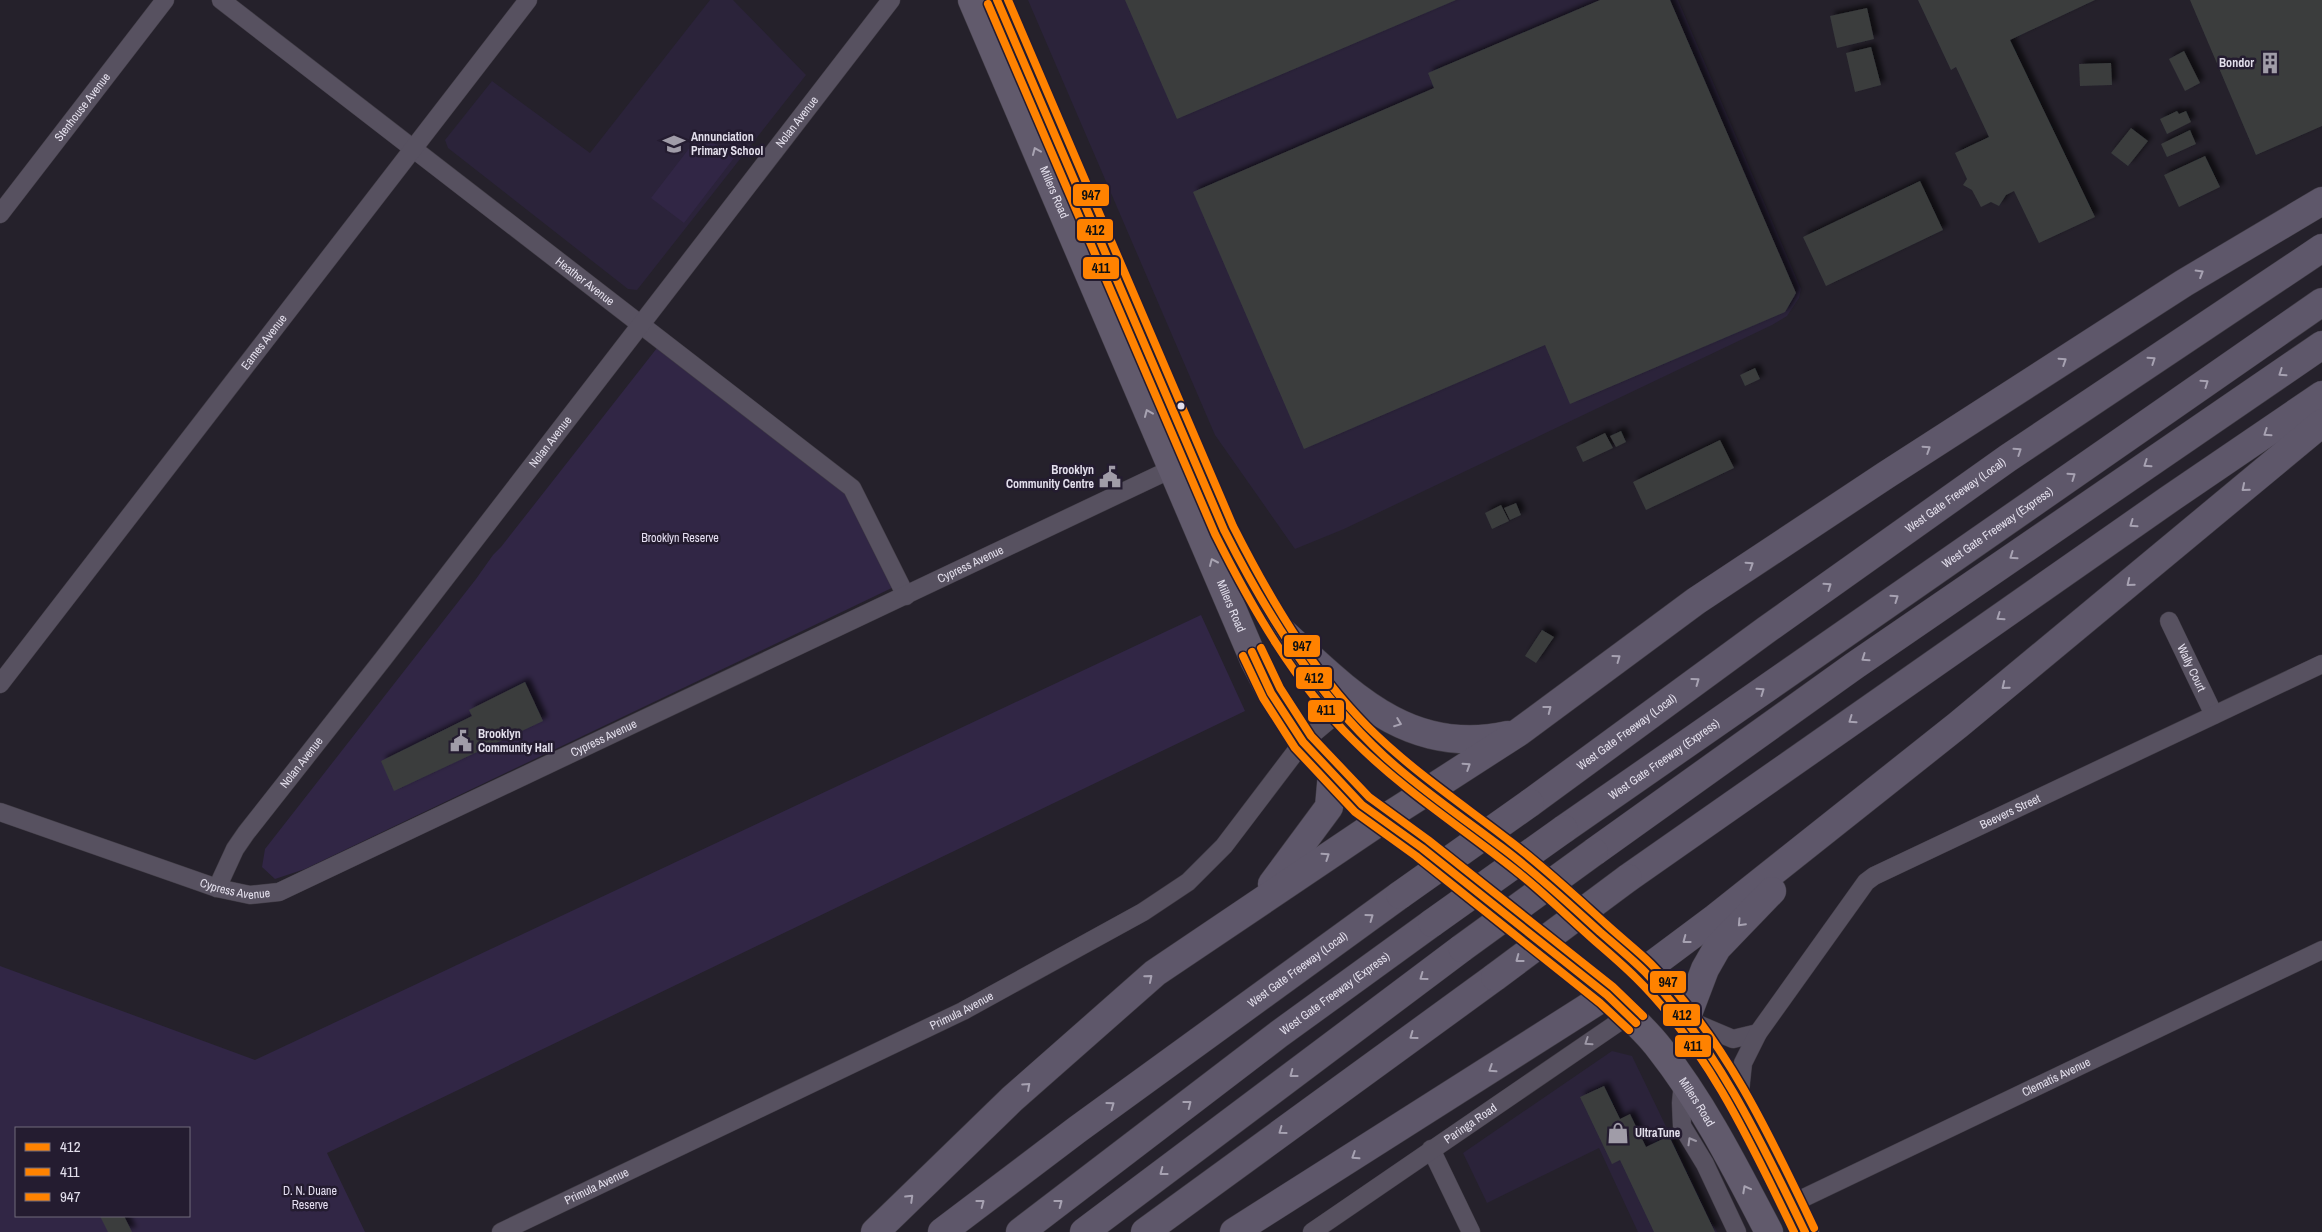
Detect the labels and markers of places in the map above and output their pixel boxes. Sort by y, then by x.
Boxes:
building icon: Bondor [2257,50,2283,76]
place label: Bondor [2219,55,2254,71]
place label: Annunciation Primary School [691,129,763,159]
school or university icon: Annunciation Primary School [661,131,687,157]
unlabelled marker [1176,401,1186,411]
place label: Brooklyn Community Centre [1006,462,1095,492]
public building icon: Brooklyn Community Centre [1097,464,1123,490]
place label: Brooklyn Community Hall [478,726,553,756]
public building icon: Brooklyn Community Hall [448,728,474,754]
shop icon: UltraTune [1605,1120,1631,1146]
place label: UltraTune [1635,1125,1681,1141]

